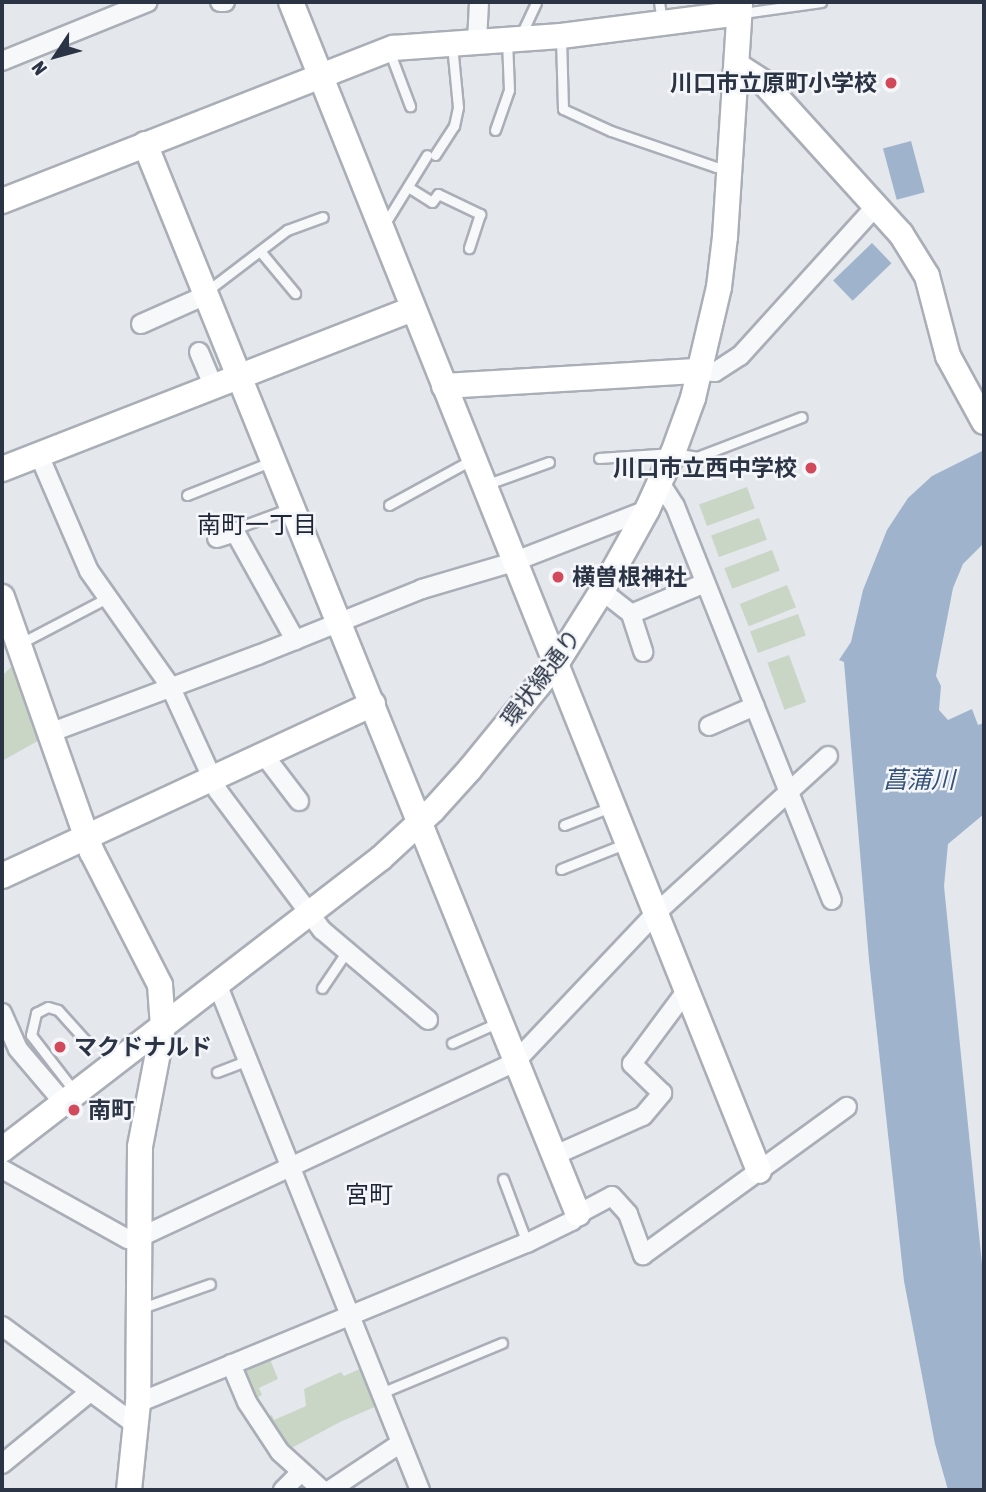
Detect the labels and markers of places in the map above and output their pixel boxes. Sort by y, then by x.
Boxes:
place label: 川口市立原町小学校 [670,69,877,97]
marker: 川口市立原町小学校 [883,75,899,91]
place label: 川口市立西中学校 [613,454,797,482]
marker: 川口市立西中学校 [803,460,819,476]
place label: 横曽根神社 [572,563,687,591]
marker: 横曽根神社 [550,569,566,585]
place label: マクドナルド [74,1033,212,1061]
marker: マクドナルド [52,1039,68,1055]
place label: 南町 [88,1096,134,1124]
marker: 南町 [66,1102,82,1118]

